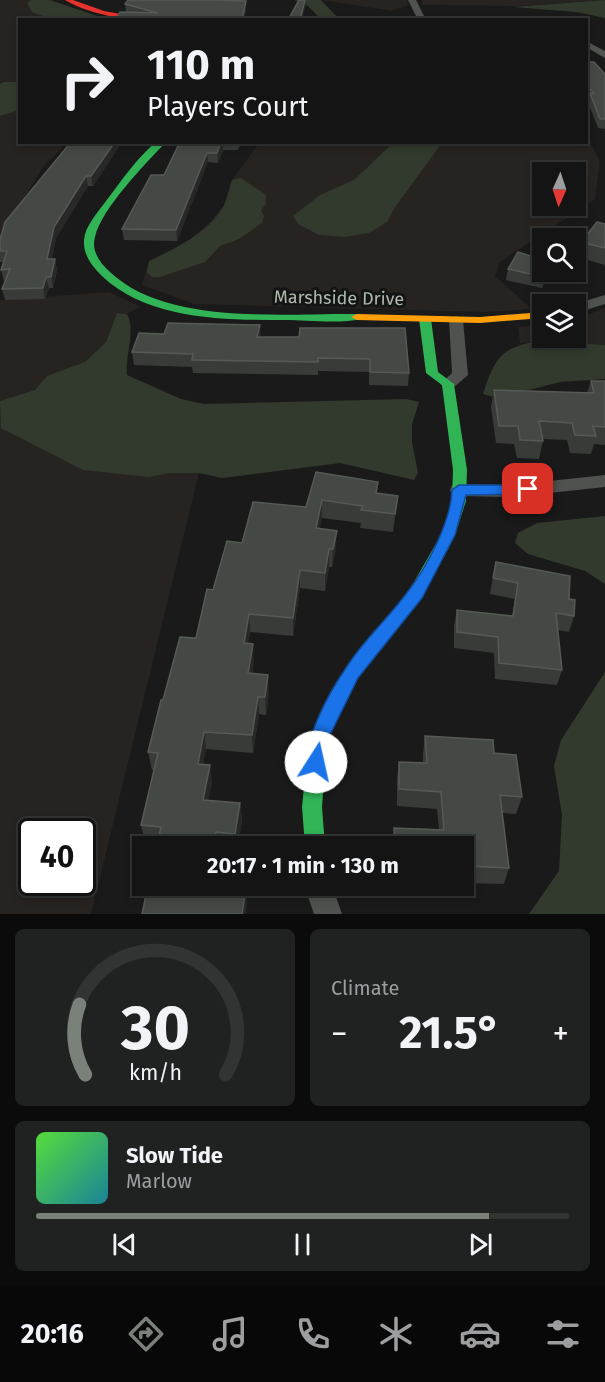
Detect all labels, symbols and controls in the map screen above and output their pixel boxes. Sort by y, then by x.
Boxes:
text: 110 m [147,40,255,90]
icon: right [48,42,126,120]
text: Players Court [147,91,308,123]
north arrow [532,162,586,216]
map controls [532,162,586,348]
button: search [532,228,586,282]
street label: Marshside Drive [274,286,404,310]
button: layers [532,294,586,348]
pin [502,463,553,514]
icon: arrive [511,472,544,505]
position arrow [284,730,348,794]
speed limit sign: 40 [18,818,96,896]
text: 20:17 · 1 min · 130 m [207,852,399,879]
text: Climate [331,976,399,1000]
text: 30 [120,991,189,1066]
text: 21.5° [399,1006,501,1060]
text: − [331,1014,348,1054]
text: + [553,1014,569,1054]
text: km/h [128,1060,182,1086]
text: Slow Tide [126,1142,223,1169]
text: Marlow [126,1169,192,1193]
icon: previous [108,1228,141,1261]
icon: pause [286,1228,319,1261]
icon: next [464,1228,497,1261]
icon: directions [125,1313,167,1355]
icon: music [209,1313,251,1355]
icon: phone [292,1313,334,1355]
icon: climate [375,1313,417,1355]
icon: car [459,1313,501,1355]
icon: filters [542,1313,584,1355]
text: 20:16 [21,1318,84,1350]

